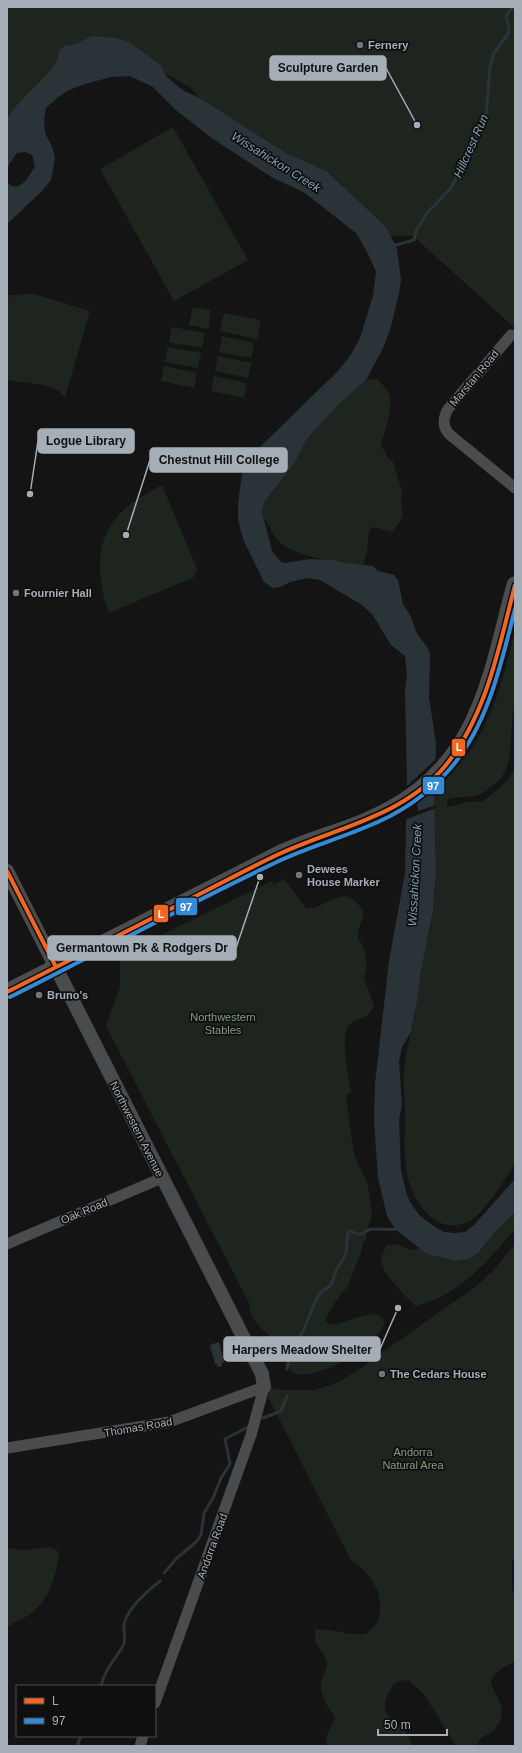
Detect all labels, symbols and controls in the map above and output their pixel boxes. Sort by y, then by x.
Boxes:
place label: Fernery [368,39,409,51]
marker: Fernery [355,40,365,50]
callout: Sculpture Garden [270,56,386,80]
text: Sculpture Garden [278,61,378,75]
water label: Hillcrest Run [451,112,491,180]
water label: Wissahickon Creek [229,129,324,196]
street label: Marstan Road [447,348,501,408]
callout: Logue Library [38,429,134,453]
text: Logue Library [46,434,126,448]
callout: Chestnut Hill College [150,448,287,472]
text: Chestnut Hill College [159,453,280,467]
place label: Fournier Hall [24,587,92,599]
marker: Fournier Hall [11,588,21,598]
line badge: L [451,738,466,757]
text: L [456,741,463,753]
line badge: 97 [422,776,445,795]
text: 97 [427,780,439,792]
water label: Wissahickon Creek [405,822,425,927]
place label: Dewees House Marker [307,863,380,888]
marker: Dewees House Marker [294,870,304,880]
line badge: 97 [175,897,198,916]
text: 97 [180,901,192,913]
line badge: L [153,904,169,923]
text: L [158,908,165,920]
callout: Germantown Pk & Rodgers Dr [48,936,236,960]
text: Germantown Pk & Rodgers Dr [56,941,228,955]
place label: Bruno's [47,989,88,1001]
marker: Bruno's [34,990,44,1000]
park label: Northwestern Stables [190,1011,256,1036]
street label: Northwestern Avenue [108,1080,166,1178]
street label: Oak Road [59,1196,109,1226]
callout: Harpers Meadow Shelter [224,1337,380,1361]
text: Harpers Meadow Shelter [232,1343,372,1357]
place label: The Cedars House [390,1368,487,1380]
marker: The Cedars House [377,1369,387,1379]
street label: Thomas Road [103,1415,173,1439]
park label: Andorra Natural Area [382,1446,444,1471]
street label: Andorra Road [195,1512,229,1580]
legend [16,1685,156,1737]
text: L [52,1694,59,1708]
scale bar [378,1711,447,1737]
text: 97 [52,1714,66,1728]
text: 50 m [384,1718,411,1732]

